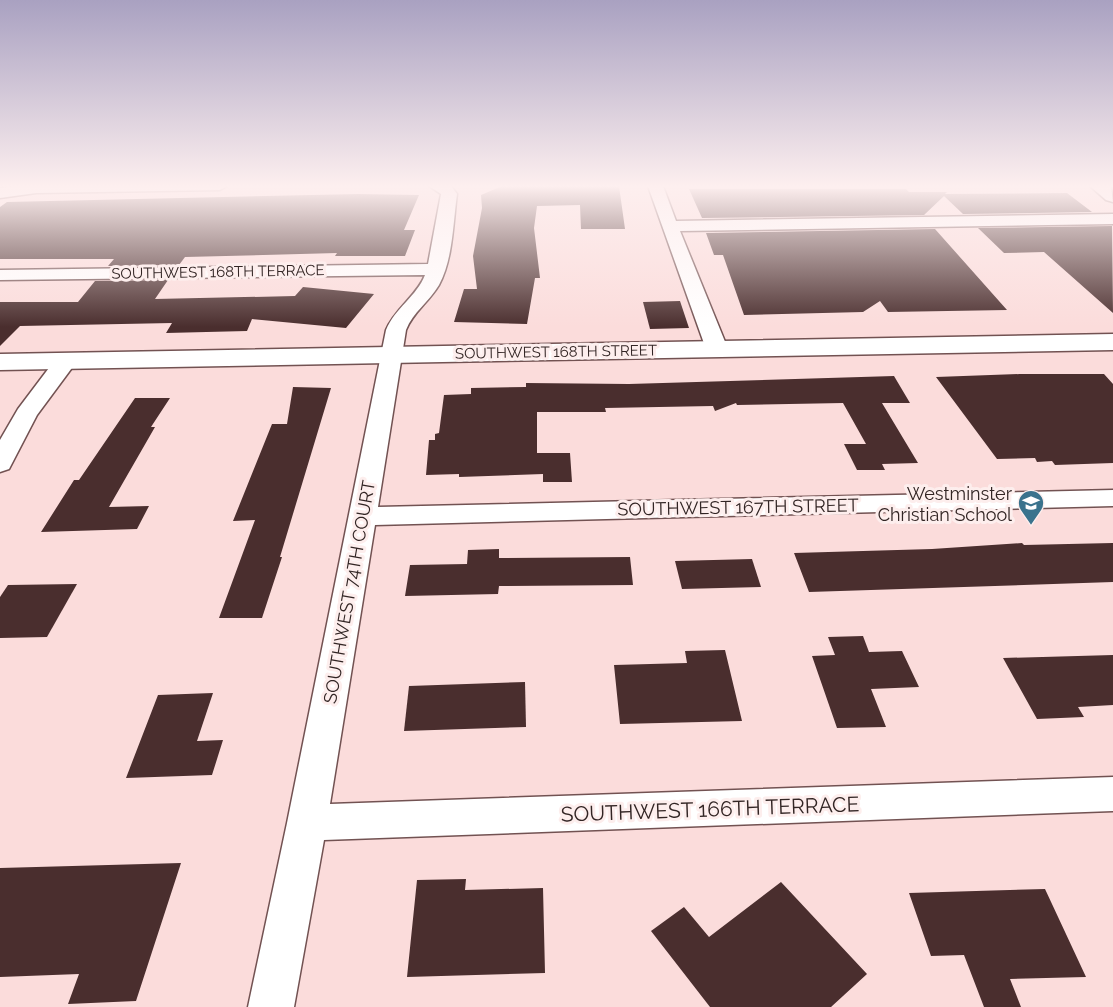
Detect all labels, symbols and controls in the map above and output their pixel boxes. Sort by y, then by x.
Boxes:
street label: SOUTHWEST 168TH TERRACE [111,261,325,283]
street label: SOUTHWEST 168TH STREET [455,341,657,363]
street label: SOUTHWEST 74TH COURT [319,479,379,705]
place label: Westminster Christian School [878,483,1013,525]
school or university icon: Westminster Christian School [1016,488,1046,526]
street label: SOUTHWEST 167TH STREET [617,494,859,520]
street label: SOUTHWEST 166TH TERRACE [560,791,860,827]

